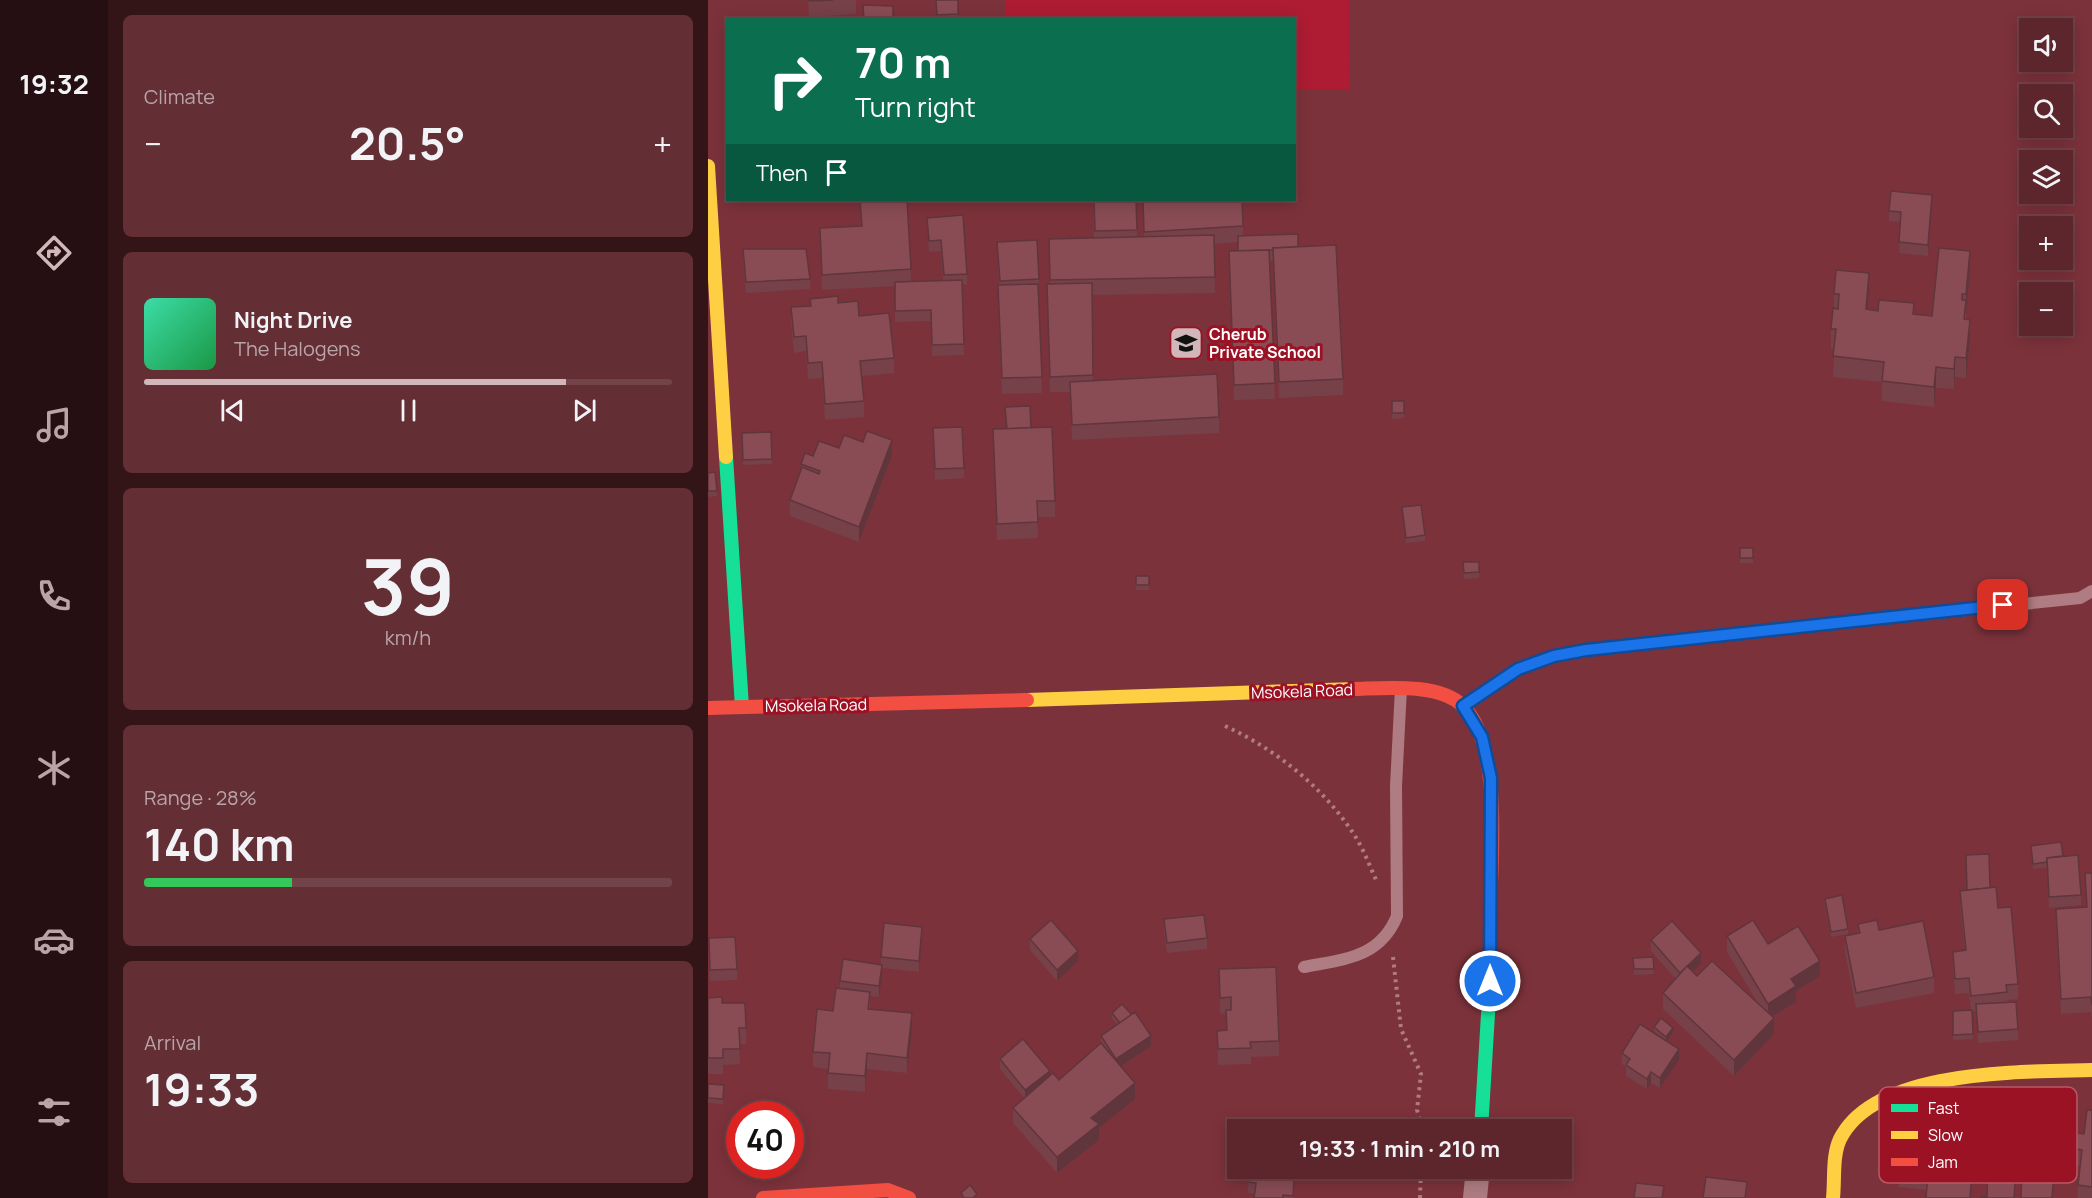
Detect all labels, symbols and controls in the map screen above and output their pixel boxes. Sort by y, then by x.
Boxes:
map controls [2019,18,2073,336]
button: sound [2019,18,2073,72]
text: 70 m [855,33,951,91]
icon: right [756,42,834,120]
text: 19:32 [19,65,89,102]
text: Climate [144,83,215,110]
button: search [2019,84,2073,138]
text: Turn right [855,88,976,125]
text: 20.5° [349,112,466,174]
text: − [144,121,162,166]
text: + [653,121,672,166]
button: layers [2019,150,2073,204]
icon: arrive [820,156,853,189]
text: Then [756,158,808,188]
button: + [2019,216,2073,270]
icon: directions [33,232,75,274]
button: − [2019,282,2073,336]
text: Night Drive [234,305,353,335]
place label: Cherub Private School [1209,323,1321,363]
school or university icon: Cherub Private School [1168,325,1204,361]
text: The Halogens [234,335,360,362]
icon: previous [216,394,249,427]
icon: pause [392,394,425,427]
icon: next [568,394,601,427]
icon: music [33,404,75,446]
text: 39 [361,532,455,638]
icon: phone [33,575,75,617]
pin [1977,579,2028,630]
icon: arrive [1986,588,2019,621]
text: km/h [385,624,431,651]
street label: Msokela Road [1251,678,1353,704]
street label: Msokela Road [765,693,867,717]
icon: climate [33,747,75,789]
text: Range · 28% [144,784,257,811]
text: 140 km [144,813,294,875]
icon: car [33,919,75,961]
position arrow [1458,949,1522,1013]
text: Arrival [144,1029,201,1056]
text: 19:33 [144,1058,259,1120]
legend [1879,1087,2077,1183]
icon: filters [33,1091,75,1133]
text: Fast [1928,1097,1959,1119]
speed limit sign: 40 [726,1101,804,1179]
text: Slow [1928,1124,1963,1146]
text: 19:33 · 1 min · 210 m [1299,1134,1500,1164]
text: Jam [1928,1151,1958,1173]

